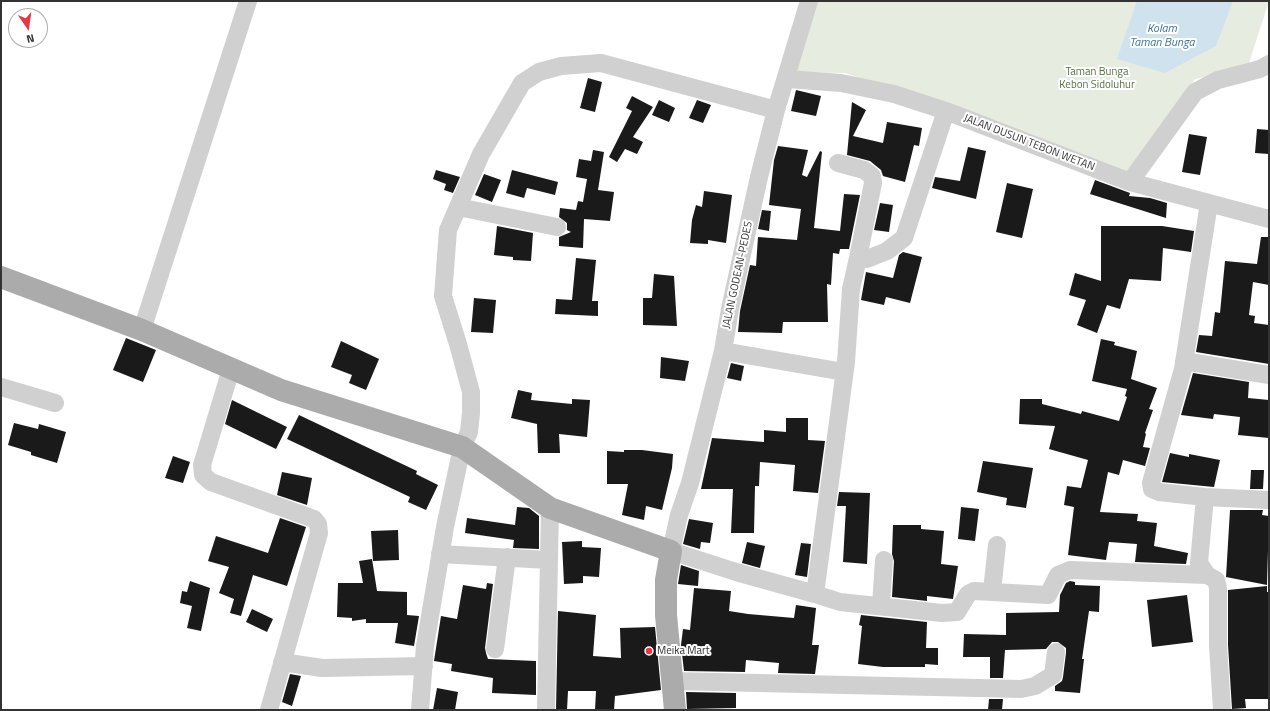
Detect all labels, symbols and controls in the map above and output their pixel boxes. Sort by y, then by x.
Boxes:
north arrow [8,8,48,48]
water label: Kolam Taman Bunga [1129,22,1195,50]
text: N [25,30,36,47]
park label: Taman Bunga Kebon Sidoluhur [1059,65,1135,91]
street label: JALAN DUSUN TEBON WETAN [962,112,1096,174]
street label: JALAN GODEAN-PEDES [720,220,756,330]
place label: Meika Mart [657,644,710,658]
marker: Meika Mart [644,646,654,656]

